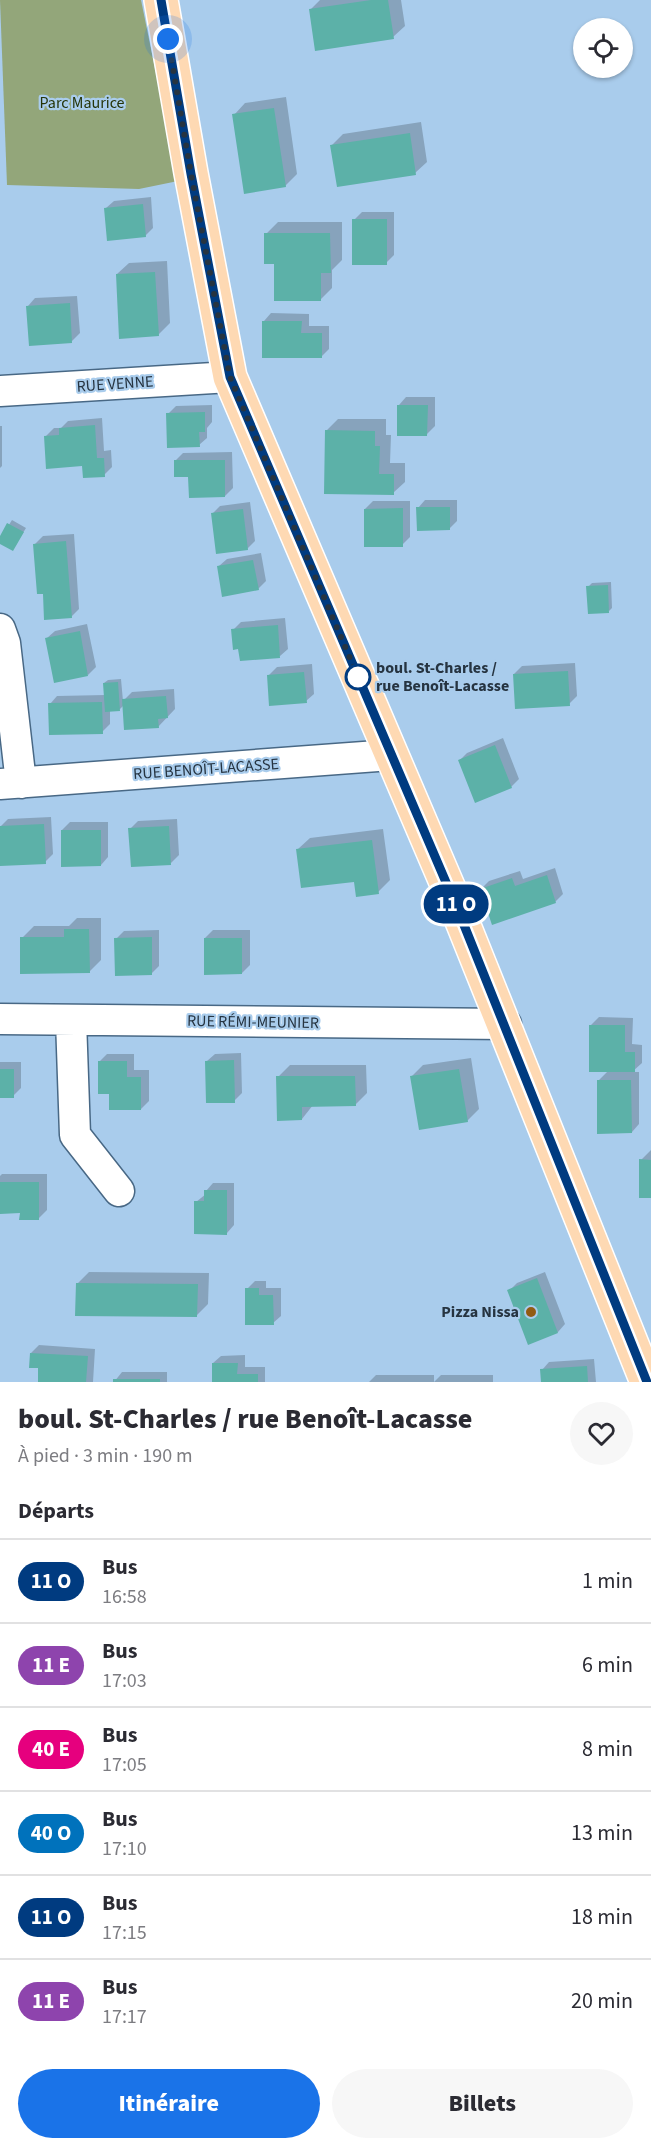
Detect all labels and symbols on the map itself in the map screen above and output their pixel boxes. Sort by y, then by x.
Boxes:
your location [153,24,183,54]
park label: Parc Maurice [39,92,125,114]
street label: RUE VENNE [76,370,154,398]
place label: boul. St-Charles / rue Benoît-Lacasse [376,657,509,697]
marker: boul. St-Charles / rue Benoît-Lacasse [345,664,371,690]
street label: RUE BENOÎT-LACASSE [132,753,280,785]
line badge: 11 O [414,884,498,924]
street label: RUE RÉMI-MEUNIER [187,1010,319,1034]
place label: Pizza Nissa [441,1301,519,1323]
marker: Pizza Nissa [524,1305,538,1319]

